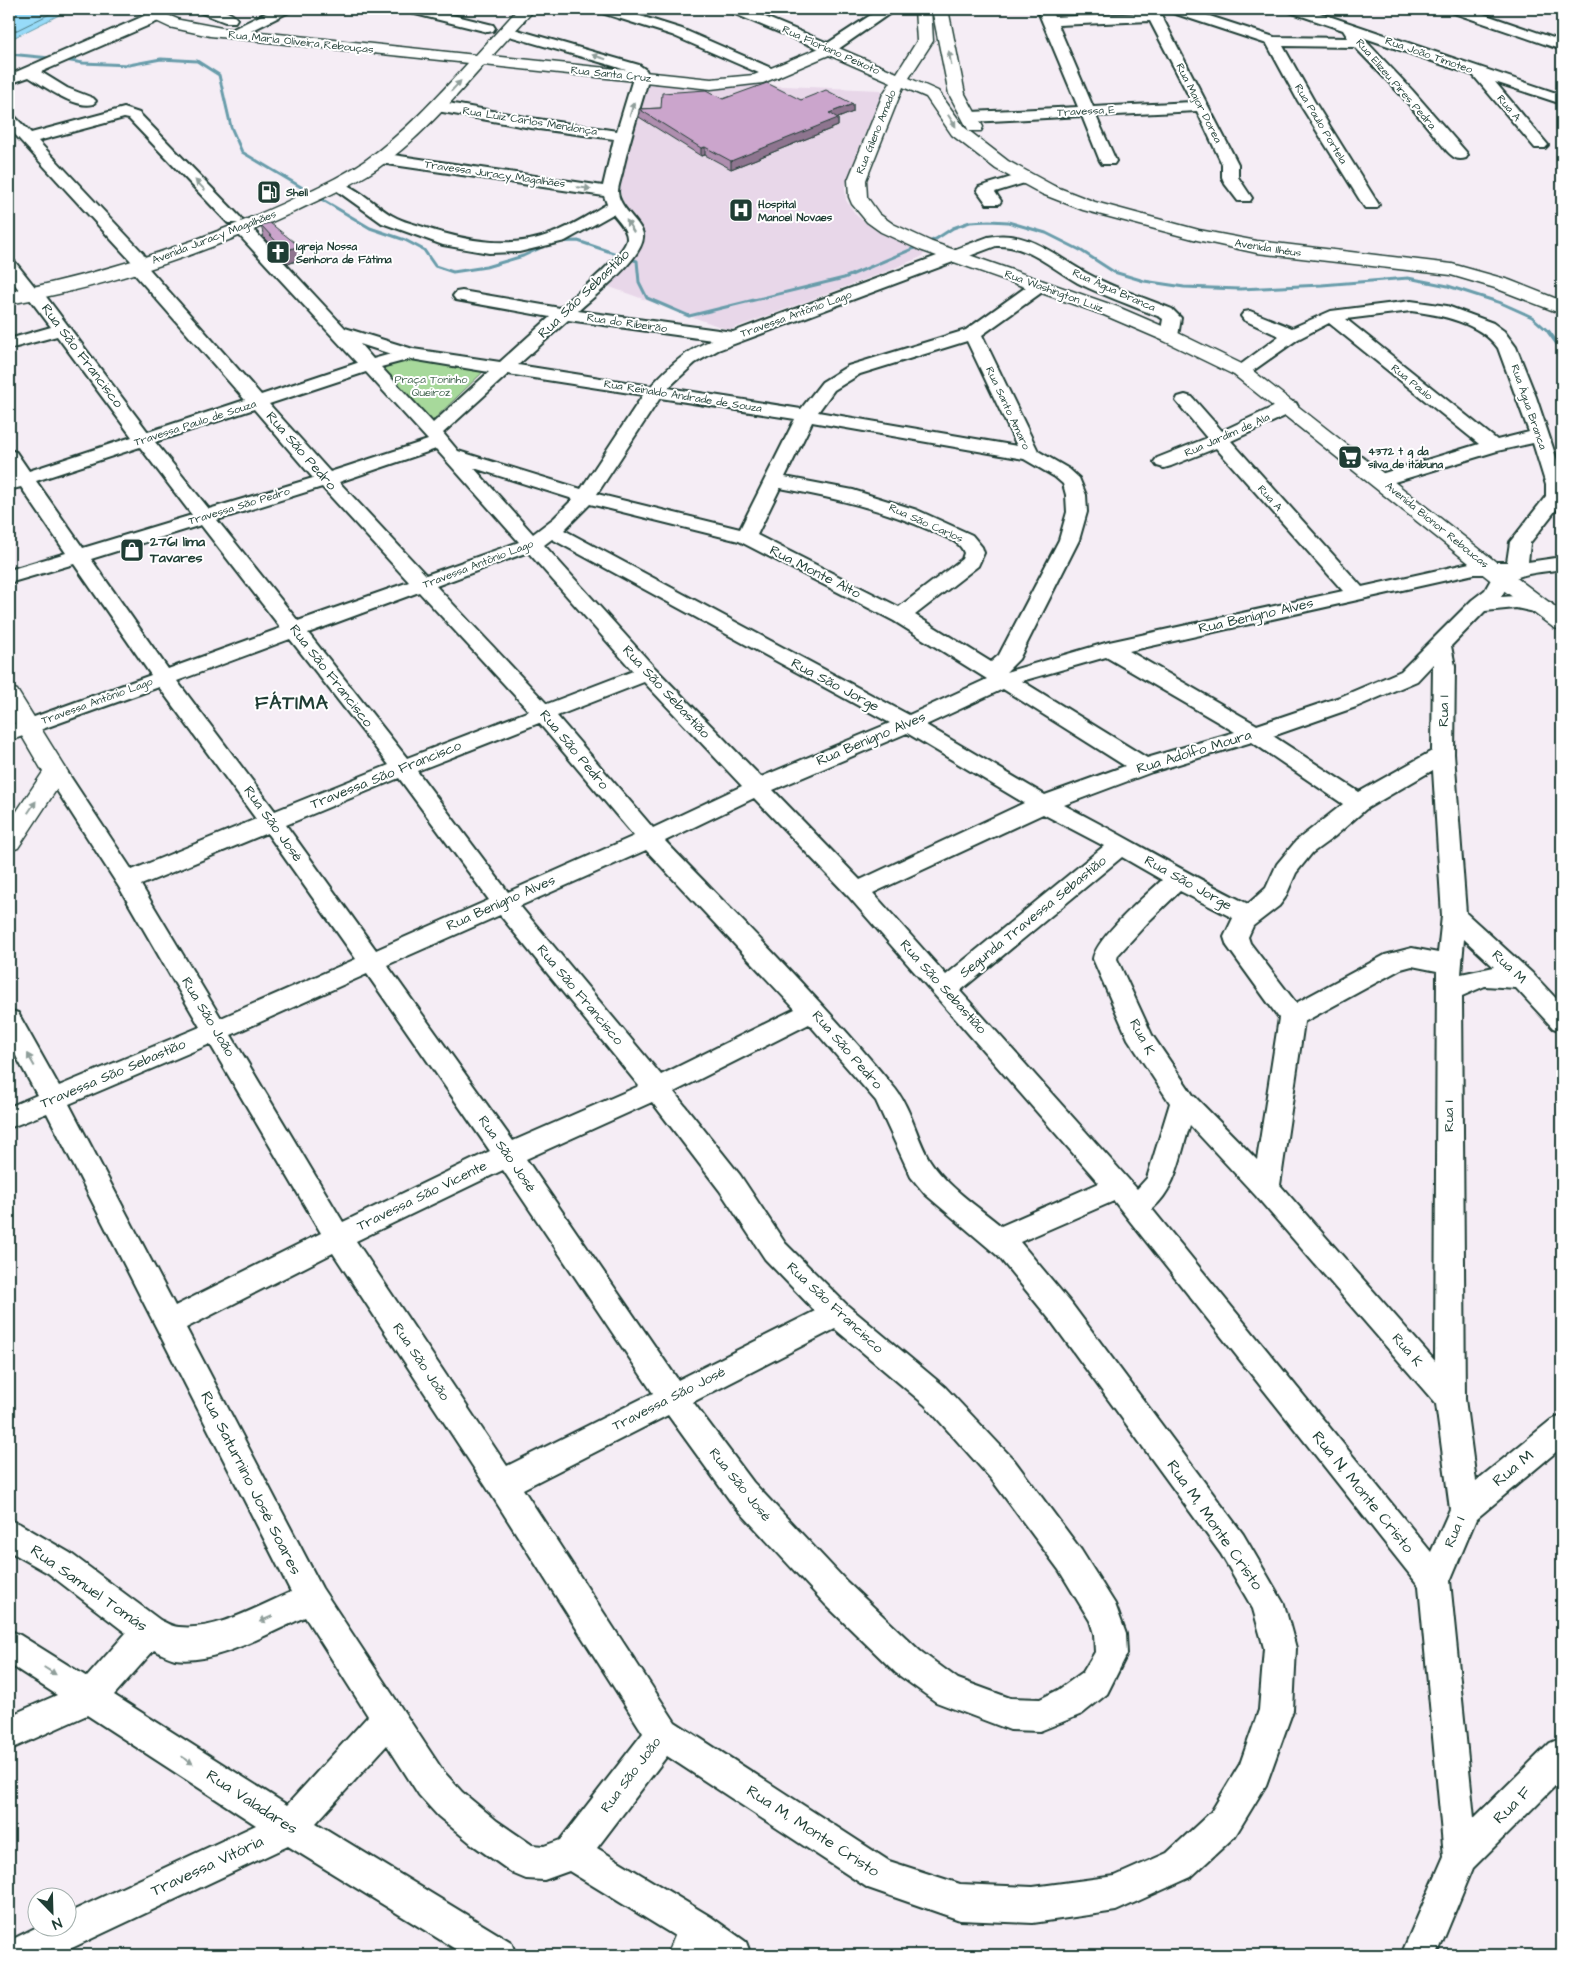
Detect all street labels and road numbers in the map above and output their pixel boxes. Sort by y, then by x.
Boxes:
street label: Rua Floriano Peixoto [780,22,883,79]
street label: Rua Maria Oliveira Rebouças [228,27,375,57]
street label: Rua João Timoteo [1383,33,1475,77]
street label: Rua Elizeu Pires Pedra [1352,35,1440,133]
street label: Rua Major Dorea [1172,61,1226,146]
street label: Rua Santa Cruz [570,62,653,86]
street label: Rua Paulo Portela [1291,81,1351,167]
street label: Rua Gileno Amado [852,87,900,176]
street label: Rua A [1493,92,1525,124]
street label: Travessa E [1057,102,1116,120]
street label: Rua Luiz Carlos Mendonça [462,103,599,139]
street label: Travessa Juracy Magalhães [424,157,567,192]
street label: Avenida Juracy Magalhães [150,206,279,269]
street label: Avenida Ilhéus [1234,235,1303,261]
street label: Rua São Sebastião [534,245,634,343]
street label: Rua Água Branca [1070,265,1158,316]
street label: Rua Washington Luiz [1002,266,1106,317]
street label: Travessa Antônio Lago [738,287,855,342]
street label: Rua São Francisco [36,300,128,412]
street label: Rua do Ribeirão [586,310,669,336]
street label: Rua Paulo [1388,361,1437,404]
street label: Rua Água Branca [1506,362,1551,452]
street label: Rua Santo Amaro [982,364,1034,453]
street label: Rua Reinaldo Andrade de Souza [603,376,763,416]
street label: Travessa Paulo de Souza [132,396,258,450]
street label: Rua São Pedro [261,407,341,495]
street label: Rua Jardim de Ala [1182,409,1272,460]
street label: Avenida Bionor Reboucas [1382,479,1492,572]
street label: Rua A [1254,482,1286,514]
street label: Travessa São Pedro [186,483,292,529]
street label: Rua São Carlos [887,500,966,546]
street label: Travessa Antônio Lago [421,536,537,593]
street label: Rua Monte Alto [766,540,864,604]
street label: Rua Benígno Alves [1197,593,1315,639]
street label: Rua São Francisco [284,620,378,732]
street label: Rua São Sebastião [618,641,715,743]
street label: Rua São Jorge [787,653,883,717]
street label: Travessa Antônio Lago [39,674,156,729]
street label: Rua I [1434,695,1454,727]
street label: Rua São Pedro [535,706,613,794]
street label: Rua Benígno Alves [813,707,929,771]
street label: Rua Adolfo Moura [1134,725,1254,779]
street label: Travessa São Francisco [308,736,465,814]
street label: Rua São José [239,782,308,866]
street label: Segunda Travessa Sebastião [955,851,1111,983]
street label: Rua São Jorge [1141,851,1236,916]
street label: Rua Benígno Alves [443,870,559,936]
street label: Rua São Sebastião [895,935,991,1039]
street label: Rua São Francisco [532,940,628,1050]
street label: Rua M [1487,946,1531,989]
street label: Rua São João [176,973,240,1061]
street label: Rua São Pedro [807,1006,887,1094]
street label: Rua K [1124,1015,1160,1059]
street label: Travessa São Sebastião [37,1034,189,1114]
street label: Rua I [1439,1100,1459,1132]
street label: Rua São José [473,1112,541,1197]
street label: Travessa São Vicente [354,1156,491,1236]
street label: Rua São Francisco [782,1258,888,1358]
street label: Rua São João [388,1319,454,1405]
street label: Rua K [1387,1329,1427,1371]
street label: Travessa São José [609,1362,729,1436]
street label: Rua Saturnino José Soares [195,1387,307,1579]
street label: Rua N, Monte Cristo [1307,1426,1419,1558]
street label: Rua São José [704,1444,776,1526]
street label: Rua M [1488,1444,1538,1492]
street label: Rua M, Monte Cristo [1162,1455,1268,1595]
street label: Rua I [1440,1513,1470,1551]
street label: Rua Samuel Tomás [26,1539,152,1637]
street label: Rua São João [596,1733,666,1817]
street label: Rua Valadares [202,1764,302,1840]
street label: Rua M, Monte Cristo [742,1780,884,1882]
street label: Rua F [1488,1781,1536,1829]
street label: Travessa Vitória [147,1830,267,1902]

